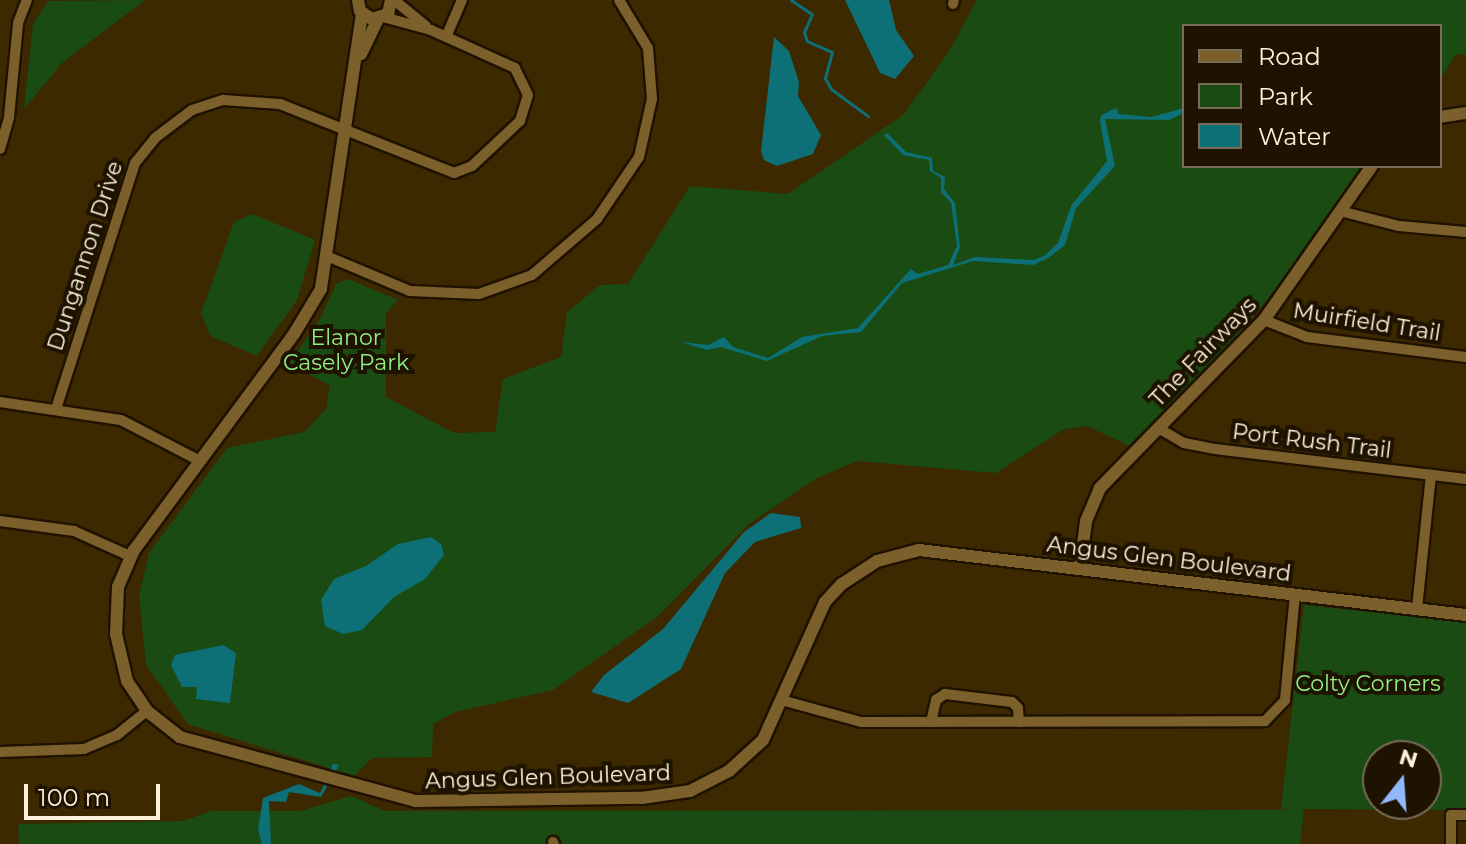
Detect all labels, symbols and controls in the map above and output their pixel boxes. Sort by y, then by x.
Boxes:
legend [1182,24,1442,168]
text: Road [1258,42,1321,71]
text: Park [1258,82,1313,111]
text: Water [1258,122,1331,151]
street label: Dungannon Drive [42,158,128,354]
street label: The Fairways [1144,292,1262,412]
street label: Muirfield Trail [1291,297,1443,347]
park label: Elanor Casely Park [283,324,409,376]
street label: Port Rush Trail [1231,418,1393,464]
street label: Angus Glen Boulevard [1045,531,1293,587]
park label: Colty Corners [1295,671,1441,697]
north arrow [1362,740,1442,820]
text: N [1396,743,1421,774]
street label: Angus Glen Boulevard [425,760,671,794]
scale bar [28,768,164,818]
text: 100 m [38,783,110,812]

